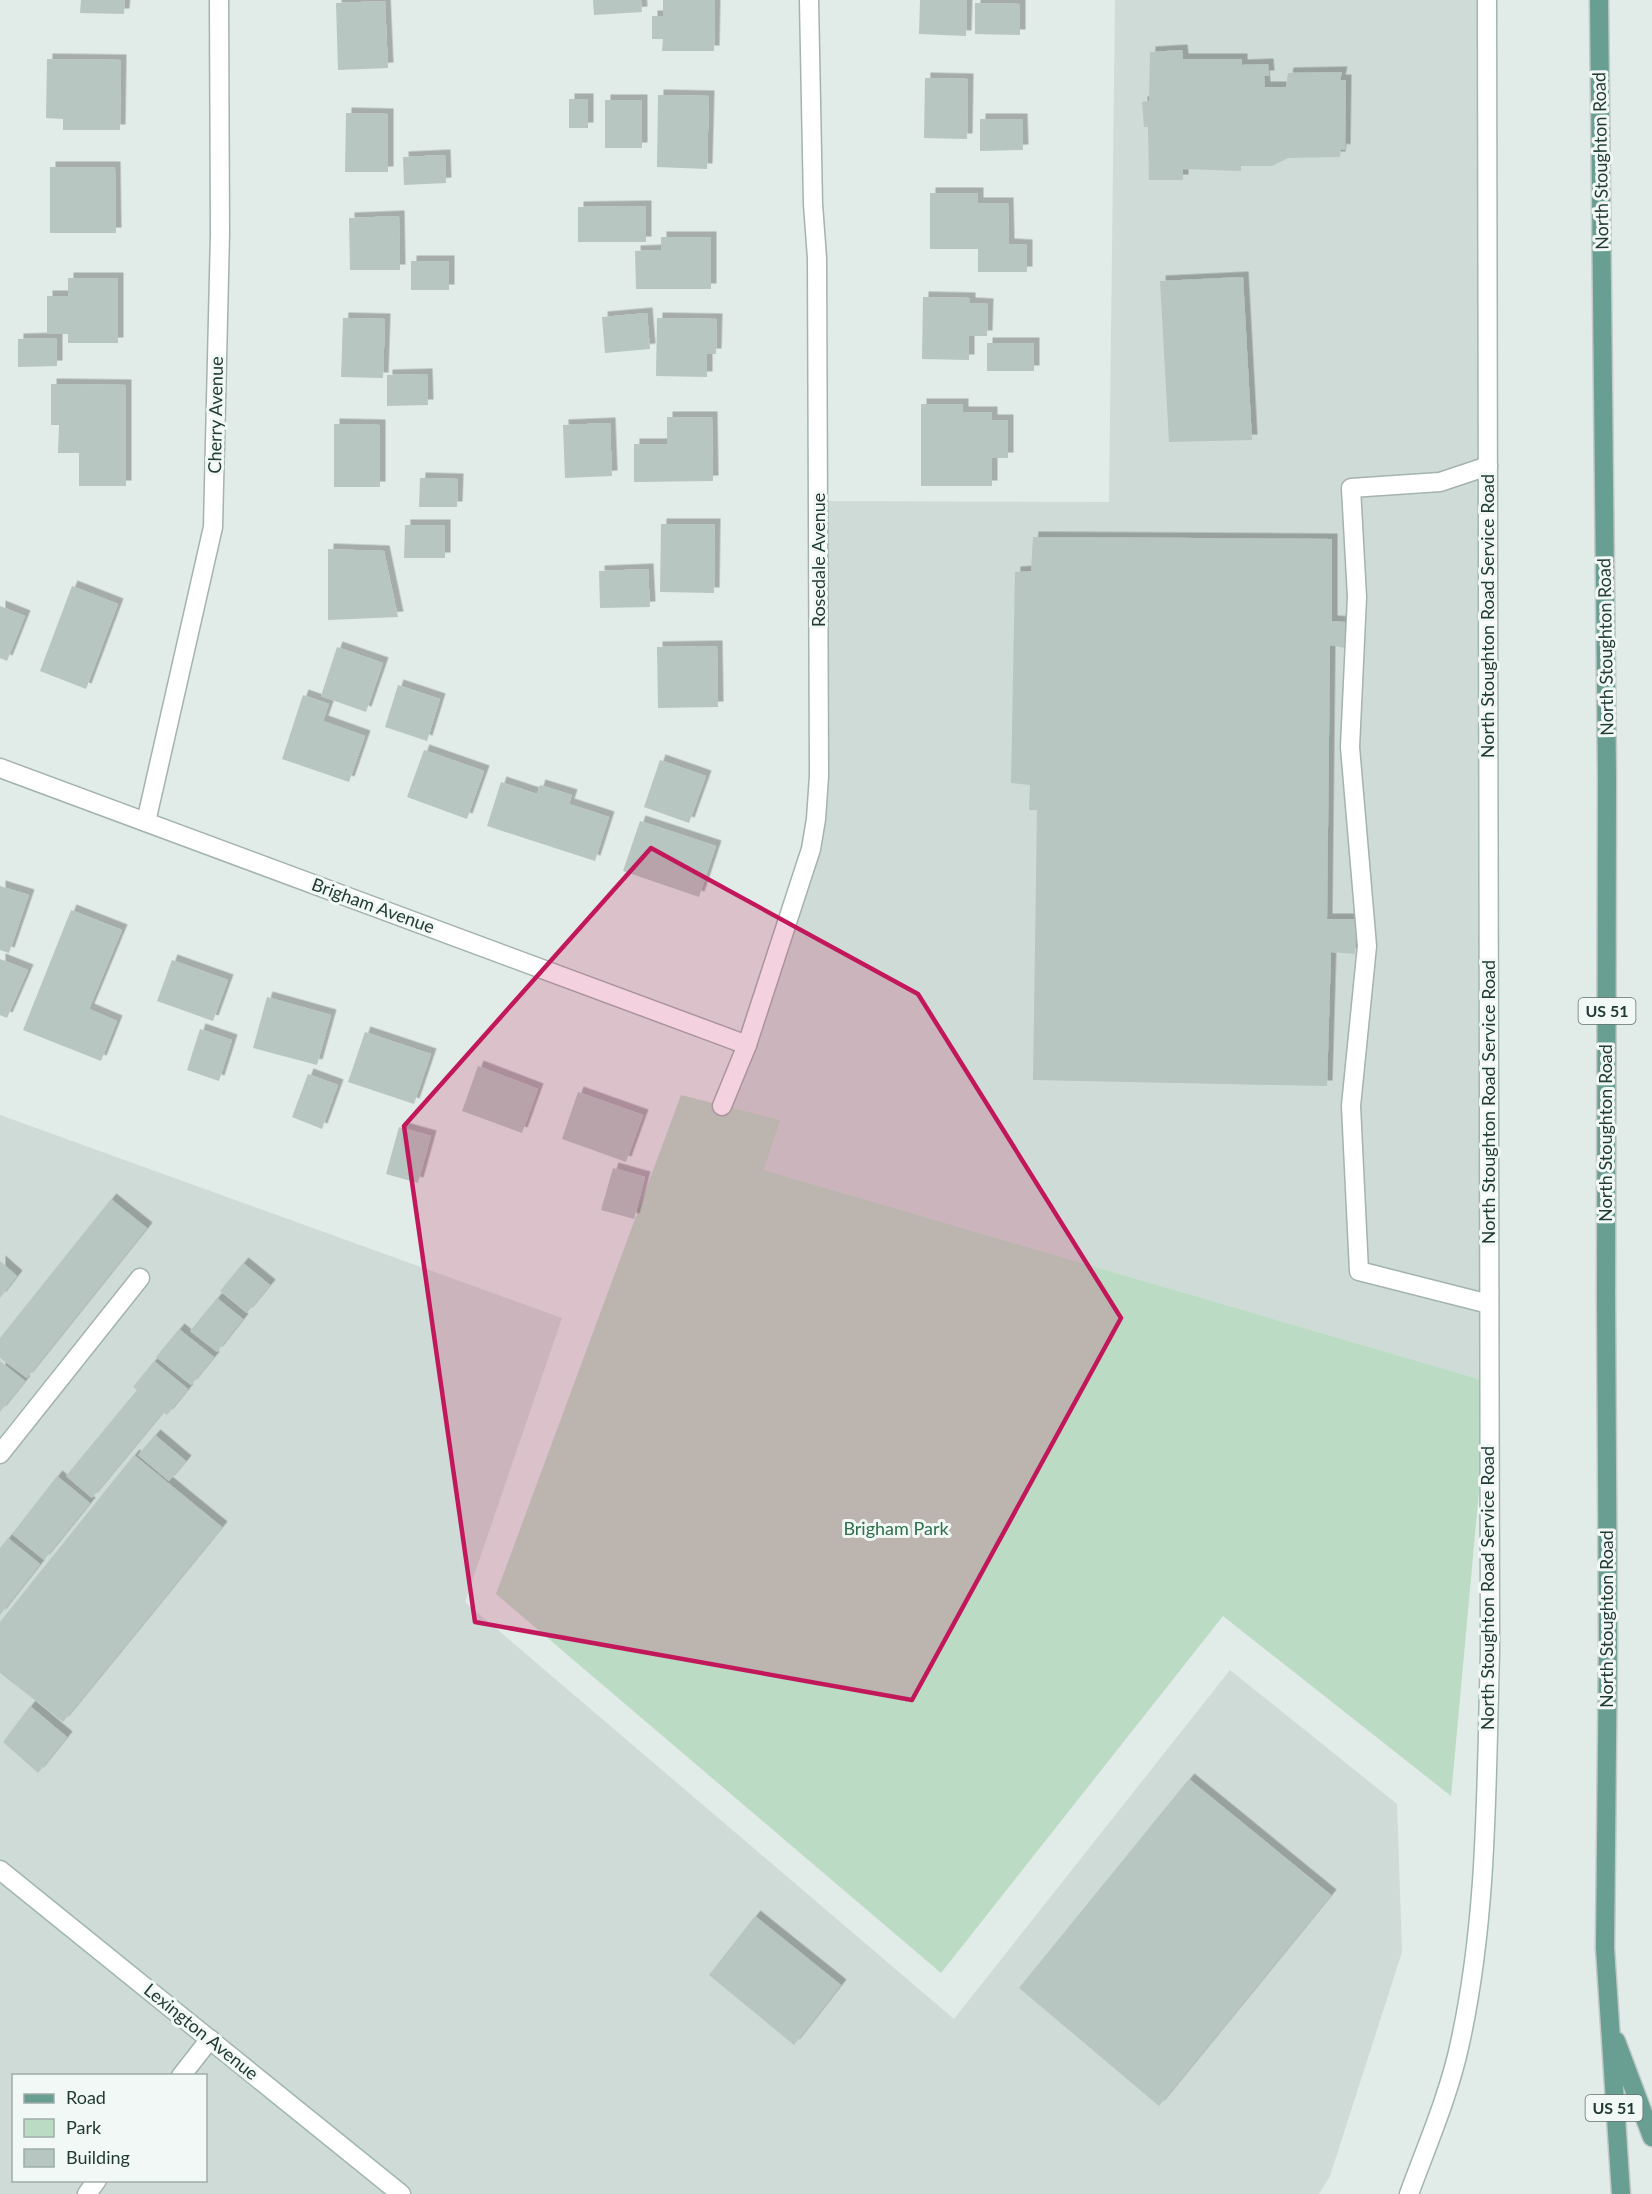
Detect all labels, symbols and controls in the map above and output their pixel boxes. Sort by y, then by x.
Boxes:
street label: North Stoughton Road [1587,72,1613,250]
street label: Cherry Avenue [203,356,227,474]
street label: North Stoughton Road Service Road [1476,474,1498,758]
street label: Rosedale Avenue [807,493,829,627]
street label: North Stoughton Road [1592,558,1618,736]
street label: Brigham Avenue [309,873,438,937]
street label: North Stoughton Road Service Road [1477,960,1499,1244]
road number: US 51 [1578,998,1636,1024]
street label: North Stoughton Road [1594,1044,1616,1222]
street label: North Stoughton Road Service Road [1476,1446,1498,1730]
park label: Brigham Park [843,1517,949,1539]
street label: North Stoughton Road [1595,1530,1617,1708]
street label: Lexington Avenue [140,1978,263,2084]
legend [12,2074,207,2182]
text: Road [66,2086,106,2108]
road number: US 51 [1586,2095,1642,2121]
text: Park [66,2116,102,2138]
text: Building [66,2146,130,2168]

